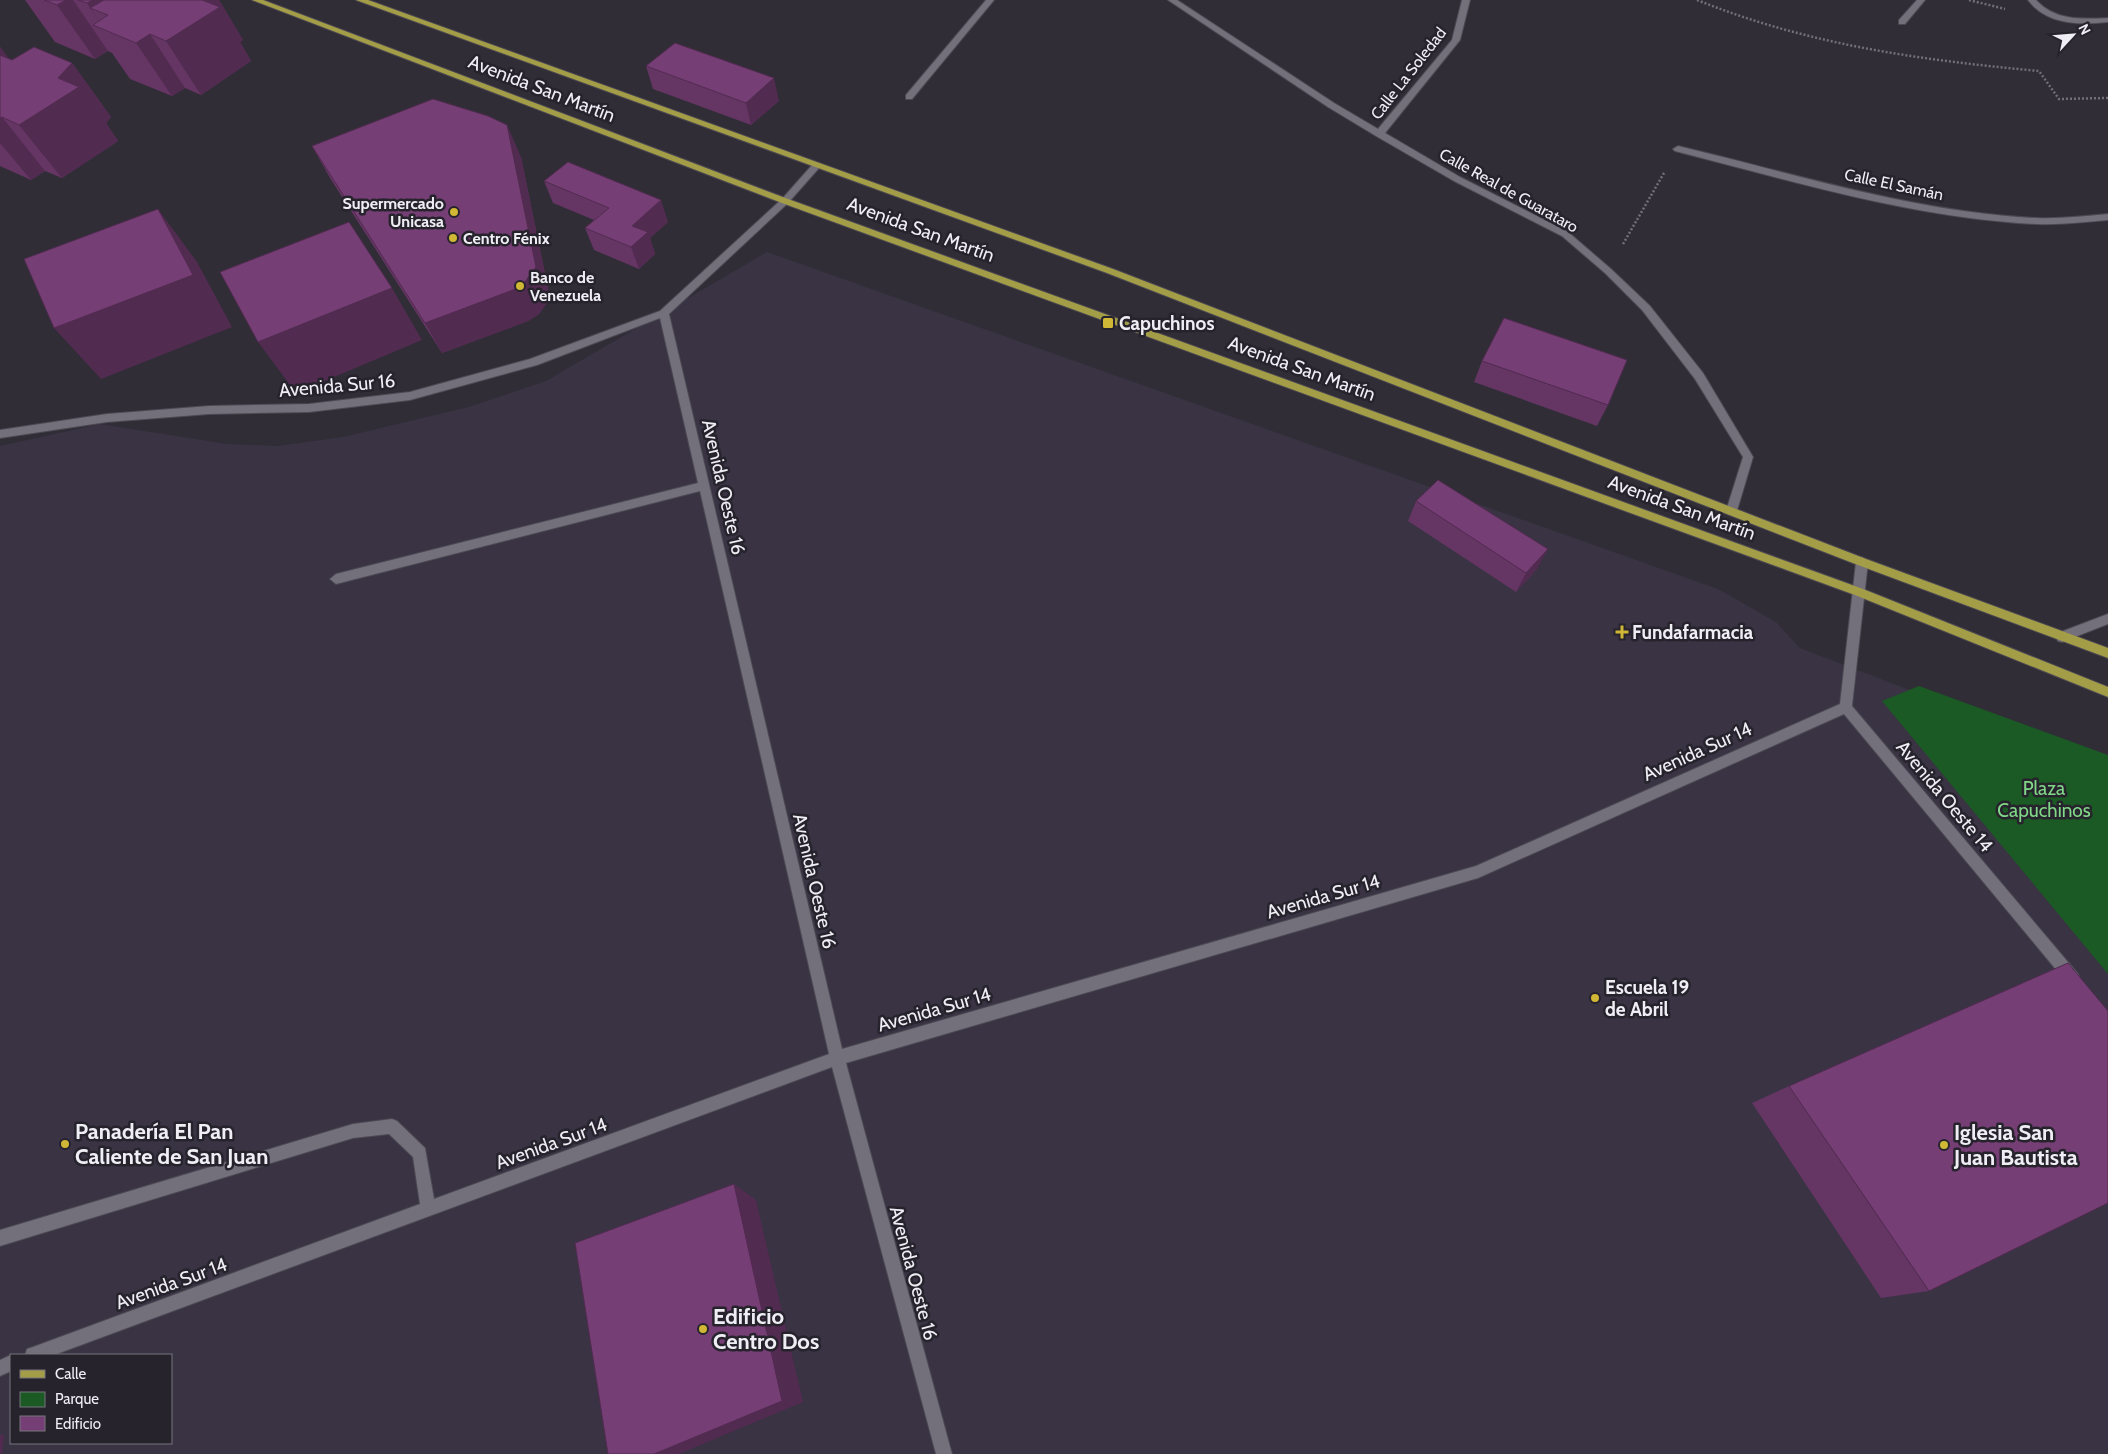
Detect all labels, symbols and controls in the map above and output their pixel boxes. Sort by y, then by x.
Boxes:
north arrow [2048,10,2098,60]
text: N [2074,21,2095,38]
street label: Calle La Soledad [1367,23,1450,123]
street label: Avenida San Martín [465,50,618,127]
street label: Calle Real de Guarataro [1436,144,1582,237]
street label: Calle El Samán [1843,165,1945,204]
street label: Avenida San Martín [844,192,998,267]
place label: Supermercado Unicasa [343,194,444,231]
marker: Supermercado Unicasa [448,206,460,218]
place label: Centro Fénix [463,229,550,248]
marker: Centro Fénix [447,232,459,244]
place label: Banco de Venezuela [530,268,601,305]
marker: Banco de Venezuela [514,280,526,292]
place label: Capuchinos [1119,312,1214,335]
marker: Capuchinos [1101,316,1115,330]
street label: Avenida San Martín [1225,331,1379,406]
street label: Avenida Sur 16 [278,369,396,402]
street label: Avenida Oeste 16 [697,417,750,557]
street label: Avenida San Martín [1605,470,1759,545]
place label: Fundafarmacia [1632,621,1754,644]
marker: Fundafarmacia [1616,626,1628,638]
street label: Avenida Sur 14 [1639,717,1755,786]
street label: Avenida Oeste 14 [1891,736,1998,857]
park label: Plaza Capuchinos [1997,777,2091,822]
street label: Avenida Oeste 16 [788,811,841,951]
street label: Avenida Sur 14 [1264,869,1383,924]
place label: Escuela 19 de Abril [1605,976,1689,1021]
street label: Avenida Sur 14 [875,982,994,1037]
marker: Escuela 19 de Abril [1589,992,1601,1004]
street label: Avenida Sur 14 [492,1113,610,1174]
place label: Panadería El Pan Caliente de San Juan [75,1118,268,1170]
place label: Iglesia San Juan Bautista [1953,1119,2078,1171]
marker: Panadería El Pan Caliente de San Juan [59,1138,71,1150]
marker: Iglesia San Juan Bautista [1938,1139,1950,1151]
street label: Avenida Oeste 16 [885,1204,942,1343]
street label: Avenida Sur 14 [112,1253,230,1314]
place label: Edificio Centro Dos [713,1303,819,1355]
marker: Edificio Centro Dos [697,1323,709,1335]
legend [10,1354,172,1444]
text: Calle [55,1365,86,1383]
text: Parque [55,1390,99,1408]
text: Edificio [55,1415,101,1433]

